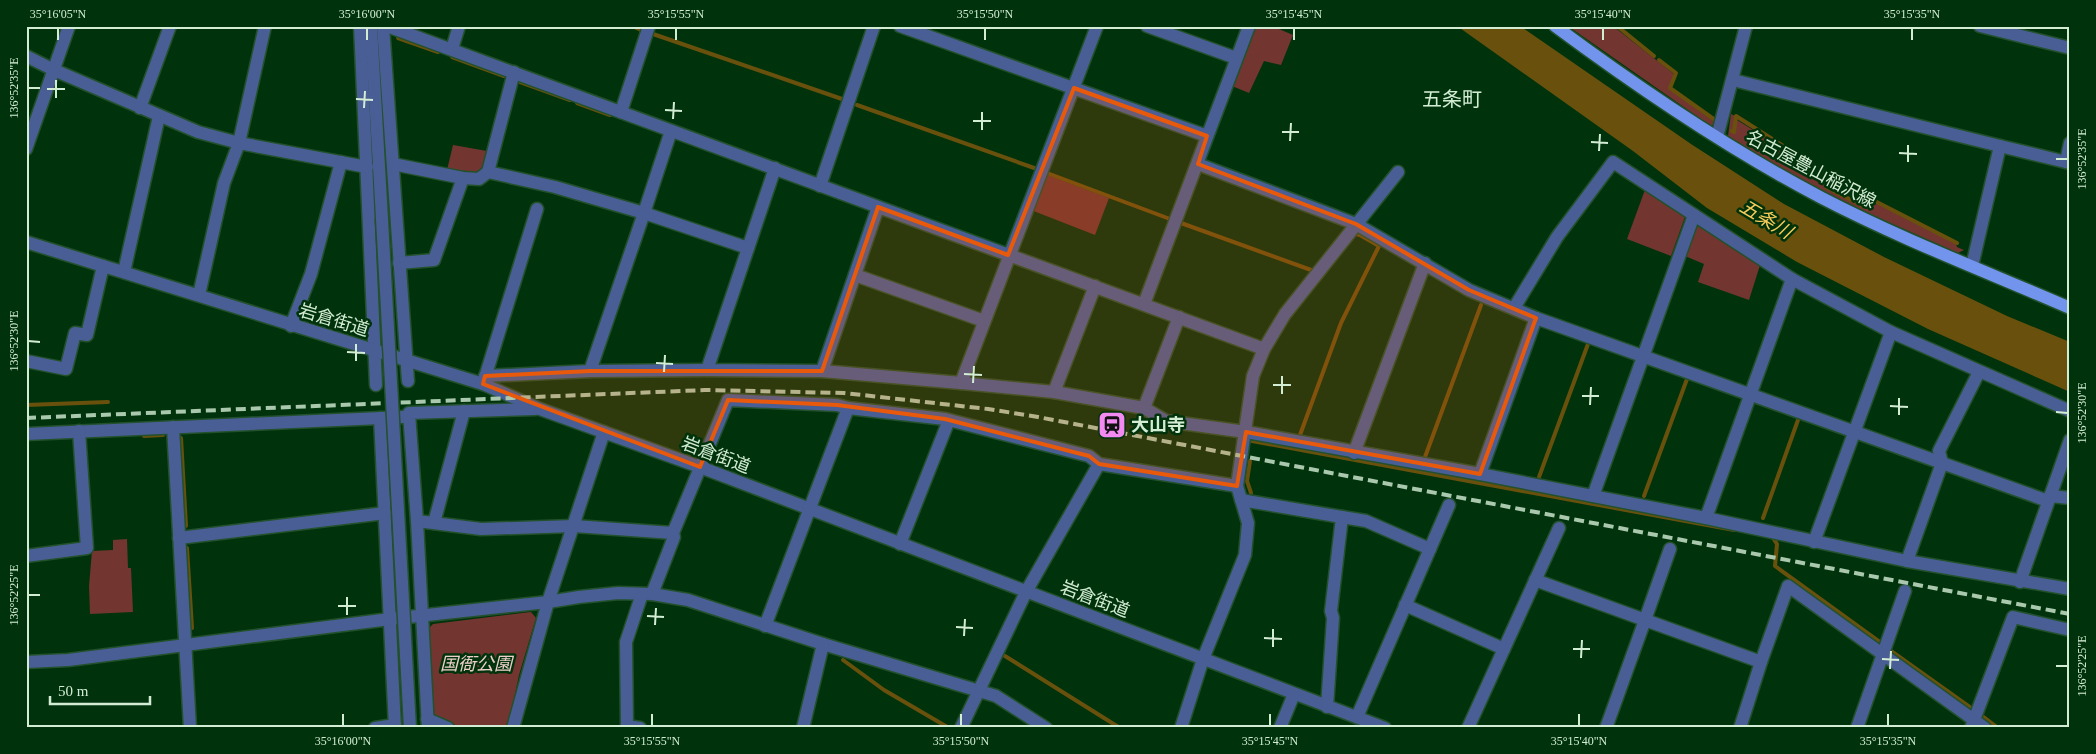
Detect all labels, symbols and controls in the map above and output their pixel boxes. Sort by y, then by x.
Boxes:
text: 35°16'05"N [30,7,87,21]
text: 35°16'00"N [339,7,396,21]
text: 35°15'55"N [648,7,705,21]
text: 35°15'50"N [957,7,1014,21]
text: 35°15'45"N [1266,7,1323,21]
text: 35°15'40"N [1575,7,1632,21]
text: 35°15'35"N [1884,7,1941,21]
text: 136°52'35"E [7,57,21,119]
district label: 五条町 [1422,88,1482,110]
street label: 名古屋豊山稲沢線 [1743,126,1879,212]
text: 136°52'35"E [2075,128,2089,190]
water label: 五条川 [1736,195,1798,244]
street label: 岩倉街道 [297,300,371,340]
text: 136°52'30"E [7,310,21,372]
text: 136°52'30"E [2075,382,2089,444]
station icon: 大山寺 [1097,410,1127,440]
place label: 大山寺 [1131,415,1185,435]
street label: 岩倉街道 [679,433,753,477]
text: 136°52'25"E [7,564,21,626]
street label: 岩倉街道 [1058,577,1132,621]
text: 136°52'25"E [2075,635,2089,697]
park label: 国衙公園 [440,654,515,674]
scale bar [50,674,150,706]
text: 50 m [58,683,89,699]
text: 35°16'00"N [315,734,372,748]
text: 35°15'55"N [624,734,681,748]
text: 35°15'50"N [933,734,990,748]
text: 35°15'45"N [1242,734,1299,748]
text: 35°15'40"N [1551,734,1608,748]
text: 35°15'35"N [1860,734,1917,748]

